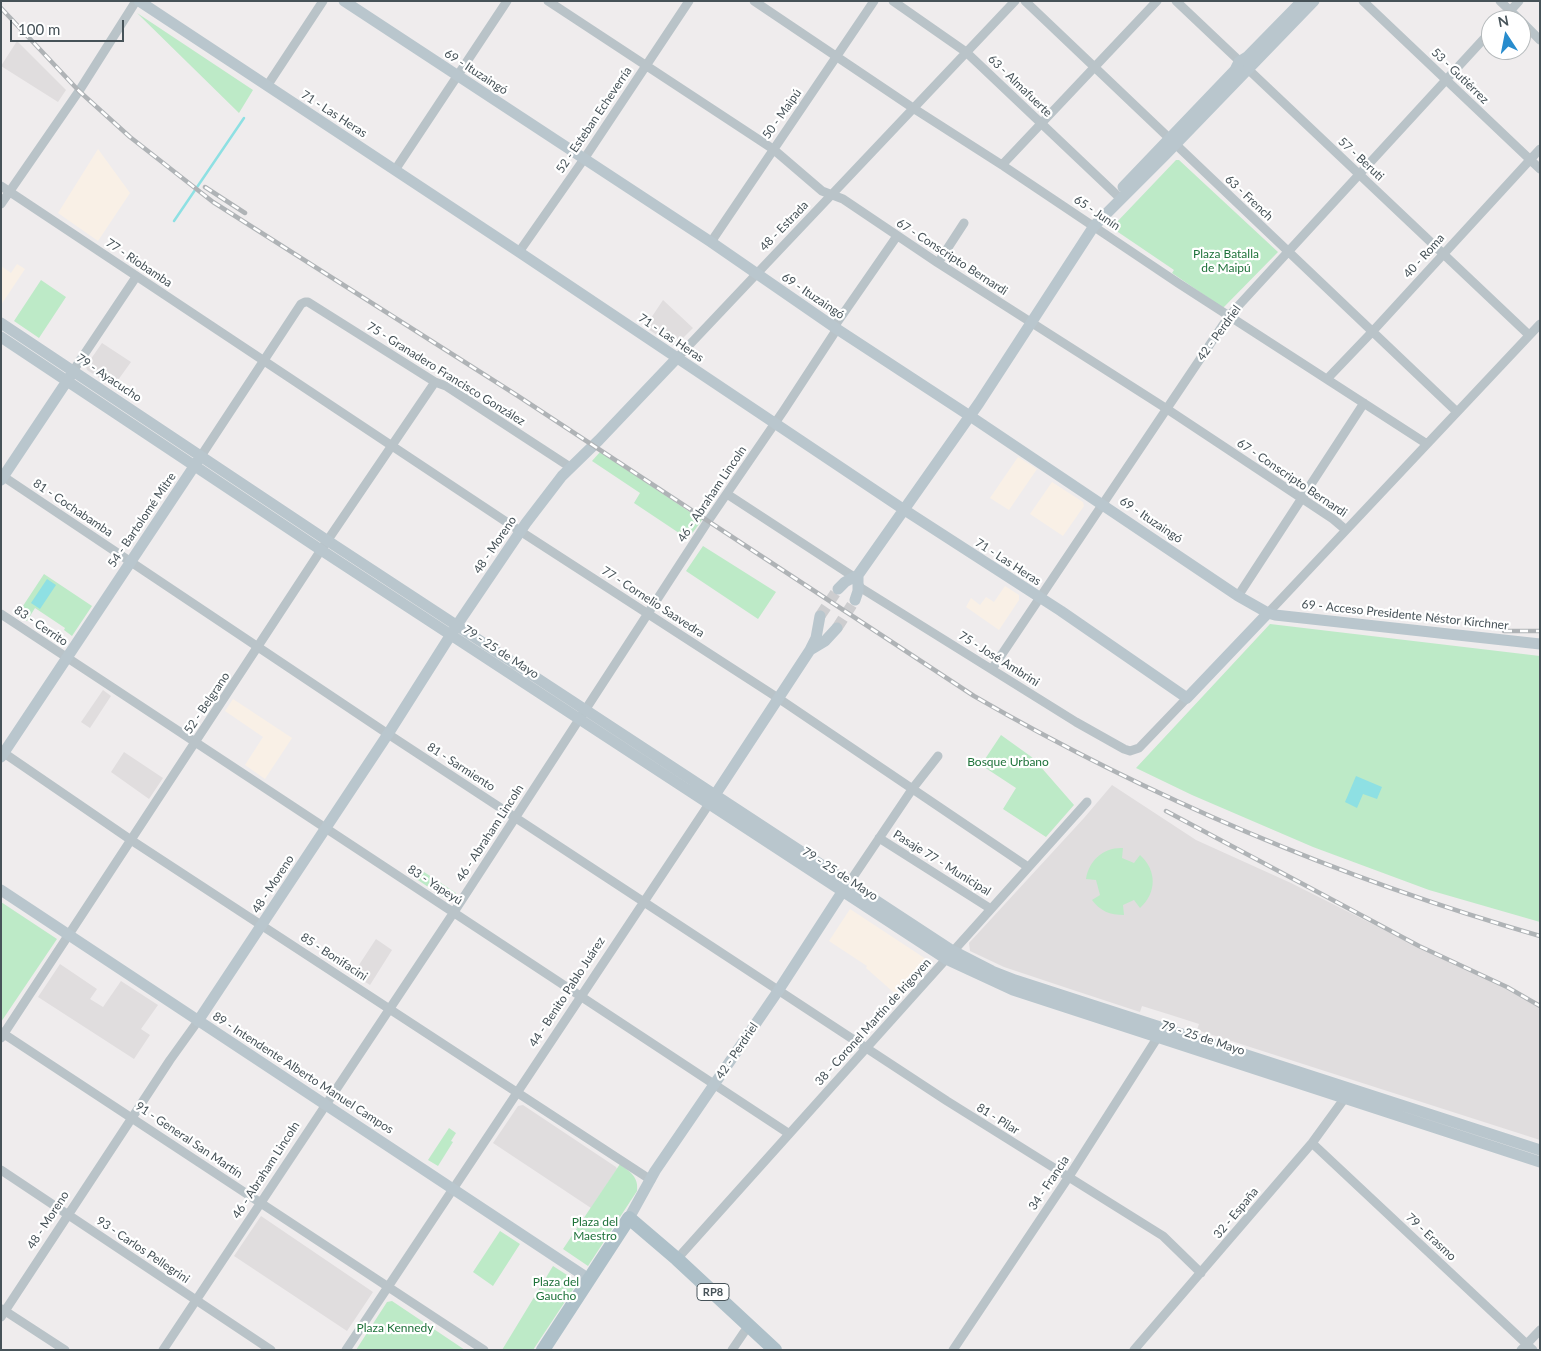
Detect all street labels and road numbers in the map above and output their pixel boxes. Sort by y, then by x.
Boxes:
street label: 53 - Gutiérrez [1428,45,1492,107]
street label: 69 - Ituzaingó [442,46,510,98]
street label: 63 - Almafuerte [985,52,1055,120]
street label: 52 - Esteban Echeverría [553,64,635,176]
street label: 50 - Maipú [760,86,804,142]
street label: 71 - Las Heras [298,87,370,141]
street label: 57 - Beruti [1335,134,1387,184]
street label: 63 - French [1222,172,1276,224]
street label: 65 - Junín [1071,192,1123,234]
street label: 48 - Estrada [757,198,811,254]
street label: 67 - Conscripto Bernardi [894,216,1010,298]
street label: 40 - Roma [1400,231,1448,281]
street label: 77 - Riobamba [103,236,175,290]
street label: 69 - Ituzaingó [779,270,847,322]
street label: 42 - Perdriel [1194,302,1244,364]
street label: 71 - Las Heras [636,311,706,365]
street label: 75 - Granadero Francisco González [364,319,528,429]
street label: 79 - Ayacucho [74,351,144,405]
street label: 67 - Conscripto Bernardi [1234,436,1350,520]
street label: 46 - Abraham Lincoln [674,443,750,545]
street label: 54 - Bartolomé Mitre [105,470,179,570]
street label: 81 - Cochabamba [30,476,116,540]
street label: 69 - Ituzaingó [1117,494,1185,546]
street label: 48 - Moreno [471,514,519,576]
street label: 71 - Las Heras [972,535,1044,589]
street label: 77 - Cornelio Saavedra [599,563,707,641]
street label: 69 - Acceso Presidente Néstor Kirchner [1301,597,1509,633]
street label: 83 - Cerrito [12,603,70,649]
street label: 79 - 25 de Mayo [460,622,542,682]
street label: 75 - José Ambrini [956,628,1042,690]
street label: 52 - Belgrano [181,669,233,737]
street label: 81 - Sarmiento [424,740,498,794]
street label: 46 - Abraham Lincoln [453,782,527,884]
street label: Pasaje 77 - Municipal [891,827,993,899]
street label: 79 - 25 de Mayo [799,844,881,904]
street label: 48 - Moreno [249,852,297,916]
street label: 83 - Yapeyú [405,862,465,908]
street label: 85 - Bonifacini [298,930,370,984]
street label: 44 - Benito Pablo Juárez [526,934,608,1050]
street label: 38 - Coronel Martín de Irigoyen [812,956,934,1088]
street label: 89 - Intendente Alberto Manuel Campos [210,1009,396,1137]
street label: 79 - 25 de Mayo [1159,1018,1247,1058]
street label: 42 - Perdriel [713,1020,761,1082]
street label: 91 - General San Martín [133,1099,245,1181]
street label: 81 - Pilar [974,1100,1022,1138]
street label: 46 - Abraham Lincoln [229,1119,303,1221]
street label: 34 - Francia [1026,1153,1072,1213]
street label: 32 - España [1211,1185,1261,1241]
street label: 48 - Moreno [24,1188,72,1252]
street label: 79 - Erasmo [1403,1210,1459,1264]
street label: 93 - Carlos Pellegrini [94,1214,192,1286]
road number: RP8 [697,1284,729,1300]

